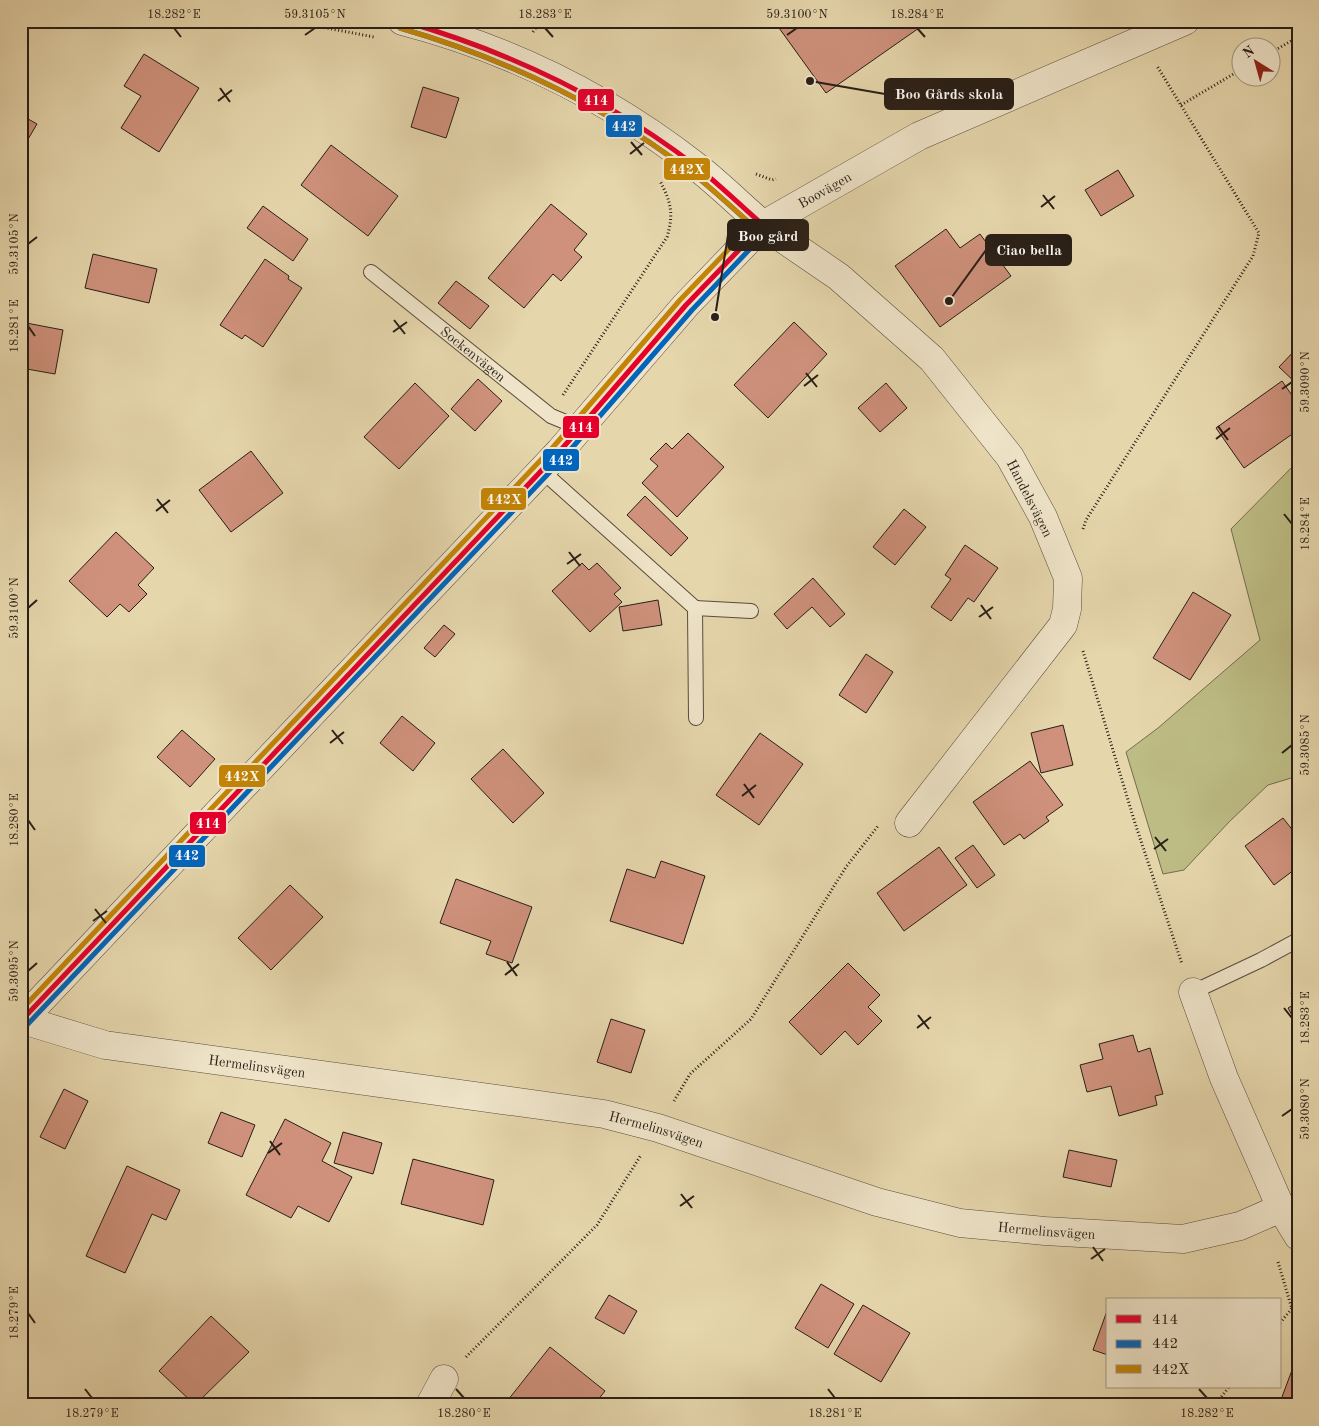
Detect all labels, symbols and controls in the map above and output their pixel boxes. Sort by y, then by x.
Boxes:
text: 59.3105°N [284,8,346,21]
text: 59.3100°N [766,8,828,21]
text: 18.282°E [147,9,201,21]
text: 18.283°E [518,9,572,21]
text: 18.284°E [890,9,944,21]
north arrow [1232,38,1282,88]
text: N [1240,43,1258,61]
callout: Boo Gårds skola [885,79,1013,109]
line badge: 414 [577,88,615,112]
text: Boo Gårds skola [895,88,1004,103]
text: 414 [584,94,608,108]
line badge: 442 [605,114,643,138]
text: 442 [612,120,636,134]
line badge: 442X [663,157,711,181]
text: 442X [670,163,705,177]
street label: Boovägen [796,170,855,211]
text: 59.3105°N [8,213,21,275]
callout: Boo gård [728,220,808,250]
text: Boo gård [738,230,798,245]
callout: Ciao bella [986,235,1071,265]
text: Ciao bella [996,244,1062,259]
text: 18.281°E [9,299,21,353]
street label: Sockenvägen [437,324,508,385]
text: 59.3090°N [1299,351,1312,413]
line badge: 414 [562,415,600,439]
text: 414 [569,421,593,435]
line badge: 442 [542,448,580,472]
text: 442 [549,454,573,468]
street label: Handelsvägen [1004,457,1055,540]
line badge: 442X [480,487,527,511]
text: 442X [487,493,522,507]
text: 18.284°E [1300,497,1312,551]
text: 59.3100°N [8,577,21,639]
text: 59.3085°N [1299,714,1312,776]
line badge: 442X [218,764,266,788]
text: 442X [225,770,260,784]
text: 18.280°E [9,793,21,847]
line badge: 414 [189,811,227,835]
text: 414 [196,817,220,831]
line badge: 442 [168,844,206,868]
text: 442 [175,849,199,863]
text: 59.3095°N [8,940,21,1002]
text: 18.283°E [1300,991,1312,1045]
street label: Hermelinsvägen [207,1053,307,1081]
text: 59.3080°N [1299,1078,1312,1140]
street label: Hermelinsvägen [607,1110,706,1151]
street label: Hermelinsvägen [997,1221,1096,1242]
text: 18.279°E [9,1286,21,1340]
legend [1106,1298,1282,1388]
text: 414 [1152,1313,1178,1328]
text: 442 [1152,1337,1178,1352]
text: 442X [1152,1363,1189,1378]
text: 18.279°E [65,1408,119,1420]
text: 18.280°E [437,1408,491,1420]
text: 18.281°E [808,1408,862,1420]
text: 18.282°E [1180,1408,1234,1420]

